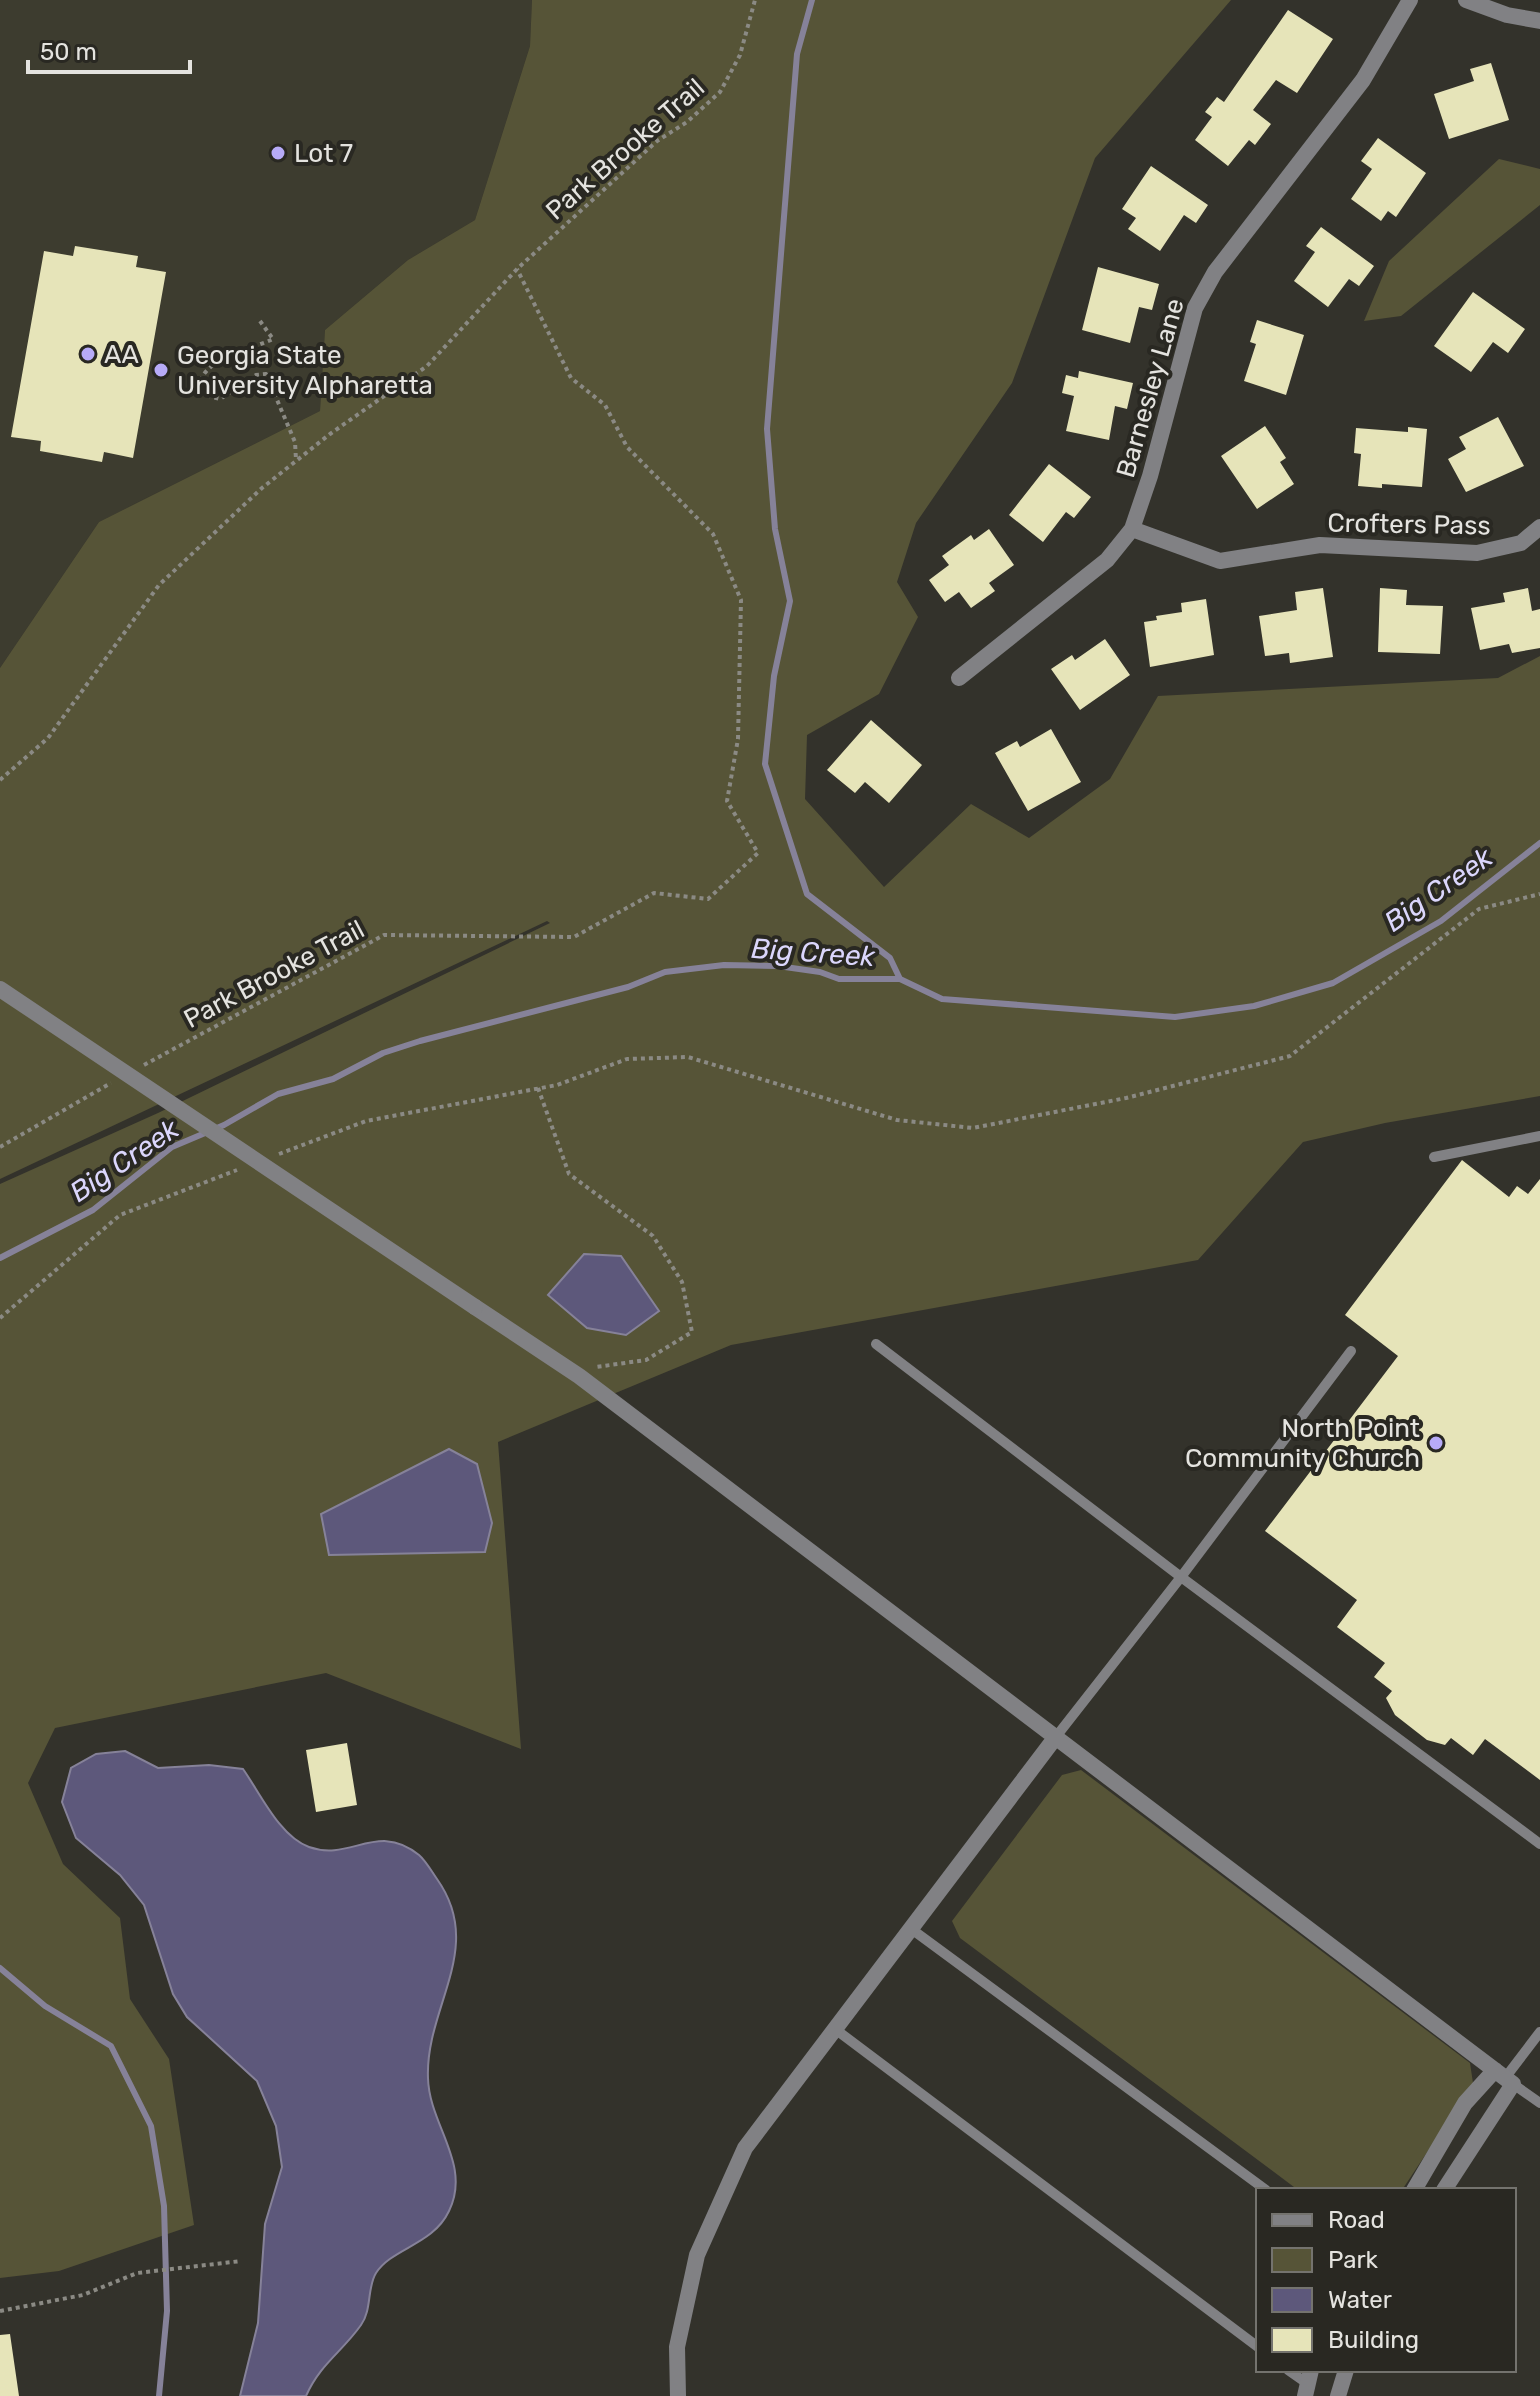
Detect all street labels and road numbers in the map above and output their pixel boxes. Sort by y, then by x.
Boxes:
street label: Park Brooke Trail [540,72,711,227]
street label: Barnesley Lane [1110,295,1191,481]
street label: Crofters Pass [1327,508,1491,541]
street label: Park Brooke Trail [179,914,370,1035]

